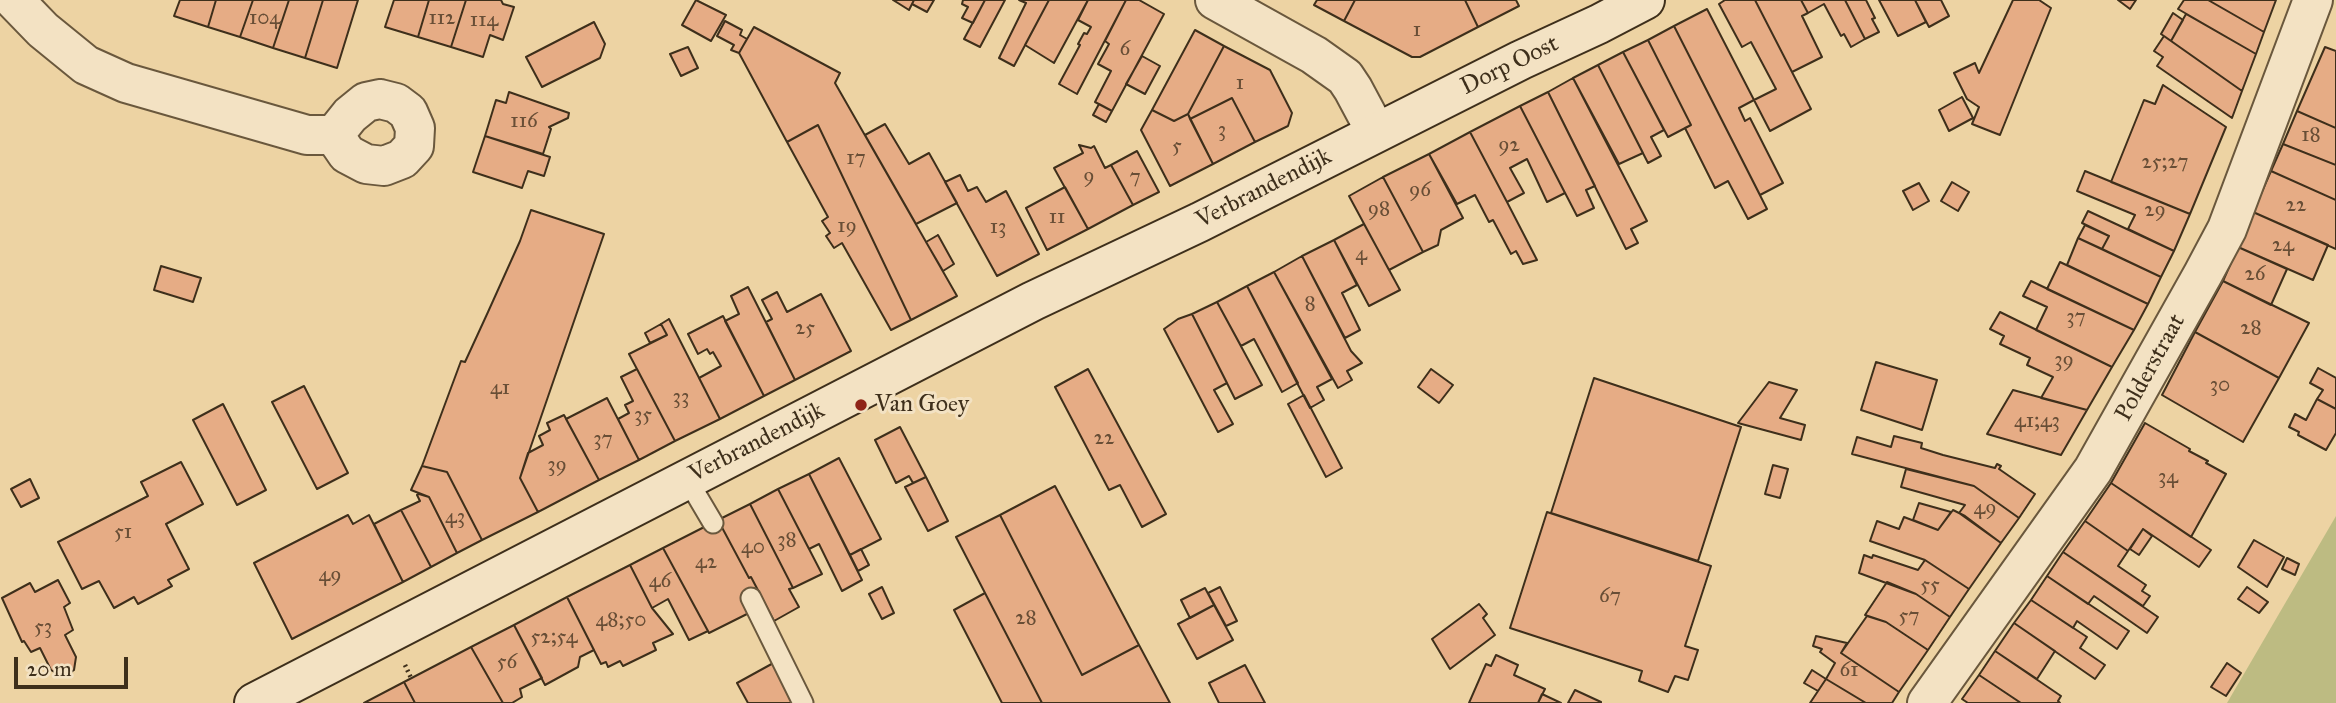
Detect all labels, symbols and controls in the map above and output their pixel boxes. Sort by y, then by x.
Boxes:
house number: 104 [249,6,281,32]
house number: 112 [429,6,455,32]
house number: 114 [470,8,498,34]
house number: 1 [1413,18,1421,44]
street label: Dorp Oost [1456,30,1564,102]
house number: 6 [1120,37,1130,63]
house number: 1 [1236,71,1244,97]
house number: 116 [510,109,538,135]
house number: 3 [1218,118,1226,144]
house number: 18 [2301,123,2321,149]
house number: 92 [1498,133,1520,159]
house number: 5 [1172,134,1182,160]
street label: Verbrandendijk [1191,143,1337,235]
house number: 17 [846,146,866,172]
house number: 25;27 [2142,150,2188,176]
house number: 9 [1083,164,1095,190]
house number: 7 [1129,165,1141,191]
house number: 96 [1409,178,1431,204]
house number: 22 [2286,193,2306,219]
house number: 98 [1368,197,1390,223]
house number: 29 [2144,198,2166,224]
house number: 11 [1049,205,1065,231]
house number: 19 [837,214,857,240]
house number: 13 [990,215,1006,241]
house number: 24 [2272,233,2294,259]
house number: 4 [1355,242,1367,268]
house number: 26 [2244,262,2266,288]
house number: 8 [1304,292,1316,318]
house number: 37 [2066,305,2086,331]
street label: Polderstraat [2110,309,2192,427]
house number: 25 [795,316,815,342]
house number: 28 [2240,316,2262,342]
house number: 39 [2054,348,2074,374]
house number: 30 [2210,373,2230,399]
house number: 41 [490,376,510,402]
house number: 33 [673,385,689,411]
place label: Van Goey [875,391,969,419]
street label: Verbrandendijk [684,397,830,489]
marker: Van Goey [853,397,869,413]
house number: 35 [634,403,652,429]
house number: 41;43 [2014,409,2060,435]
house number: 22 [1094,426,1114,452]
house number: 37 [593,427,613,453]
house number: 39 [547,453,567,479]
house number: 34 [2158,465,2178,491]
house number: 49 [1974,496,1996,522]
house number: 43 [445,505,465,531]
house number: 51 [114,520,132,546]
house number: 38 [777,528,797,554]
house number: 40 [741,535,765,561]
house number: 42 [695,550,717,576]
house number: 49 [319,563,341,589]
house number: 46 [649,569,671,595]
house number: 55 [1920,573,1940,599]
house number: 67 [1599,584,1621,610]
house number: 57 [1899,604,1919,630]
house number: 28 [1015,606,1037,632]
house number: 48;50 [596,608,646,634]
house number: 53 [34,615,52,641]
house number: 52;54 [531,625,577,651]
scale bar [18,644,131,688]
house number: 56 [497,650,517,676]
text: 20 m [27,656,72,682]
house number: 61 [1840,658,1858,684]

